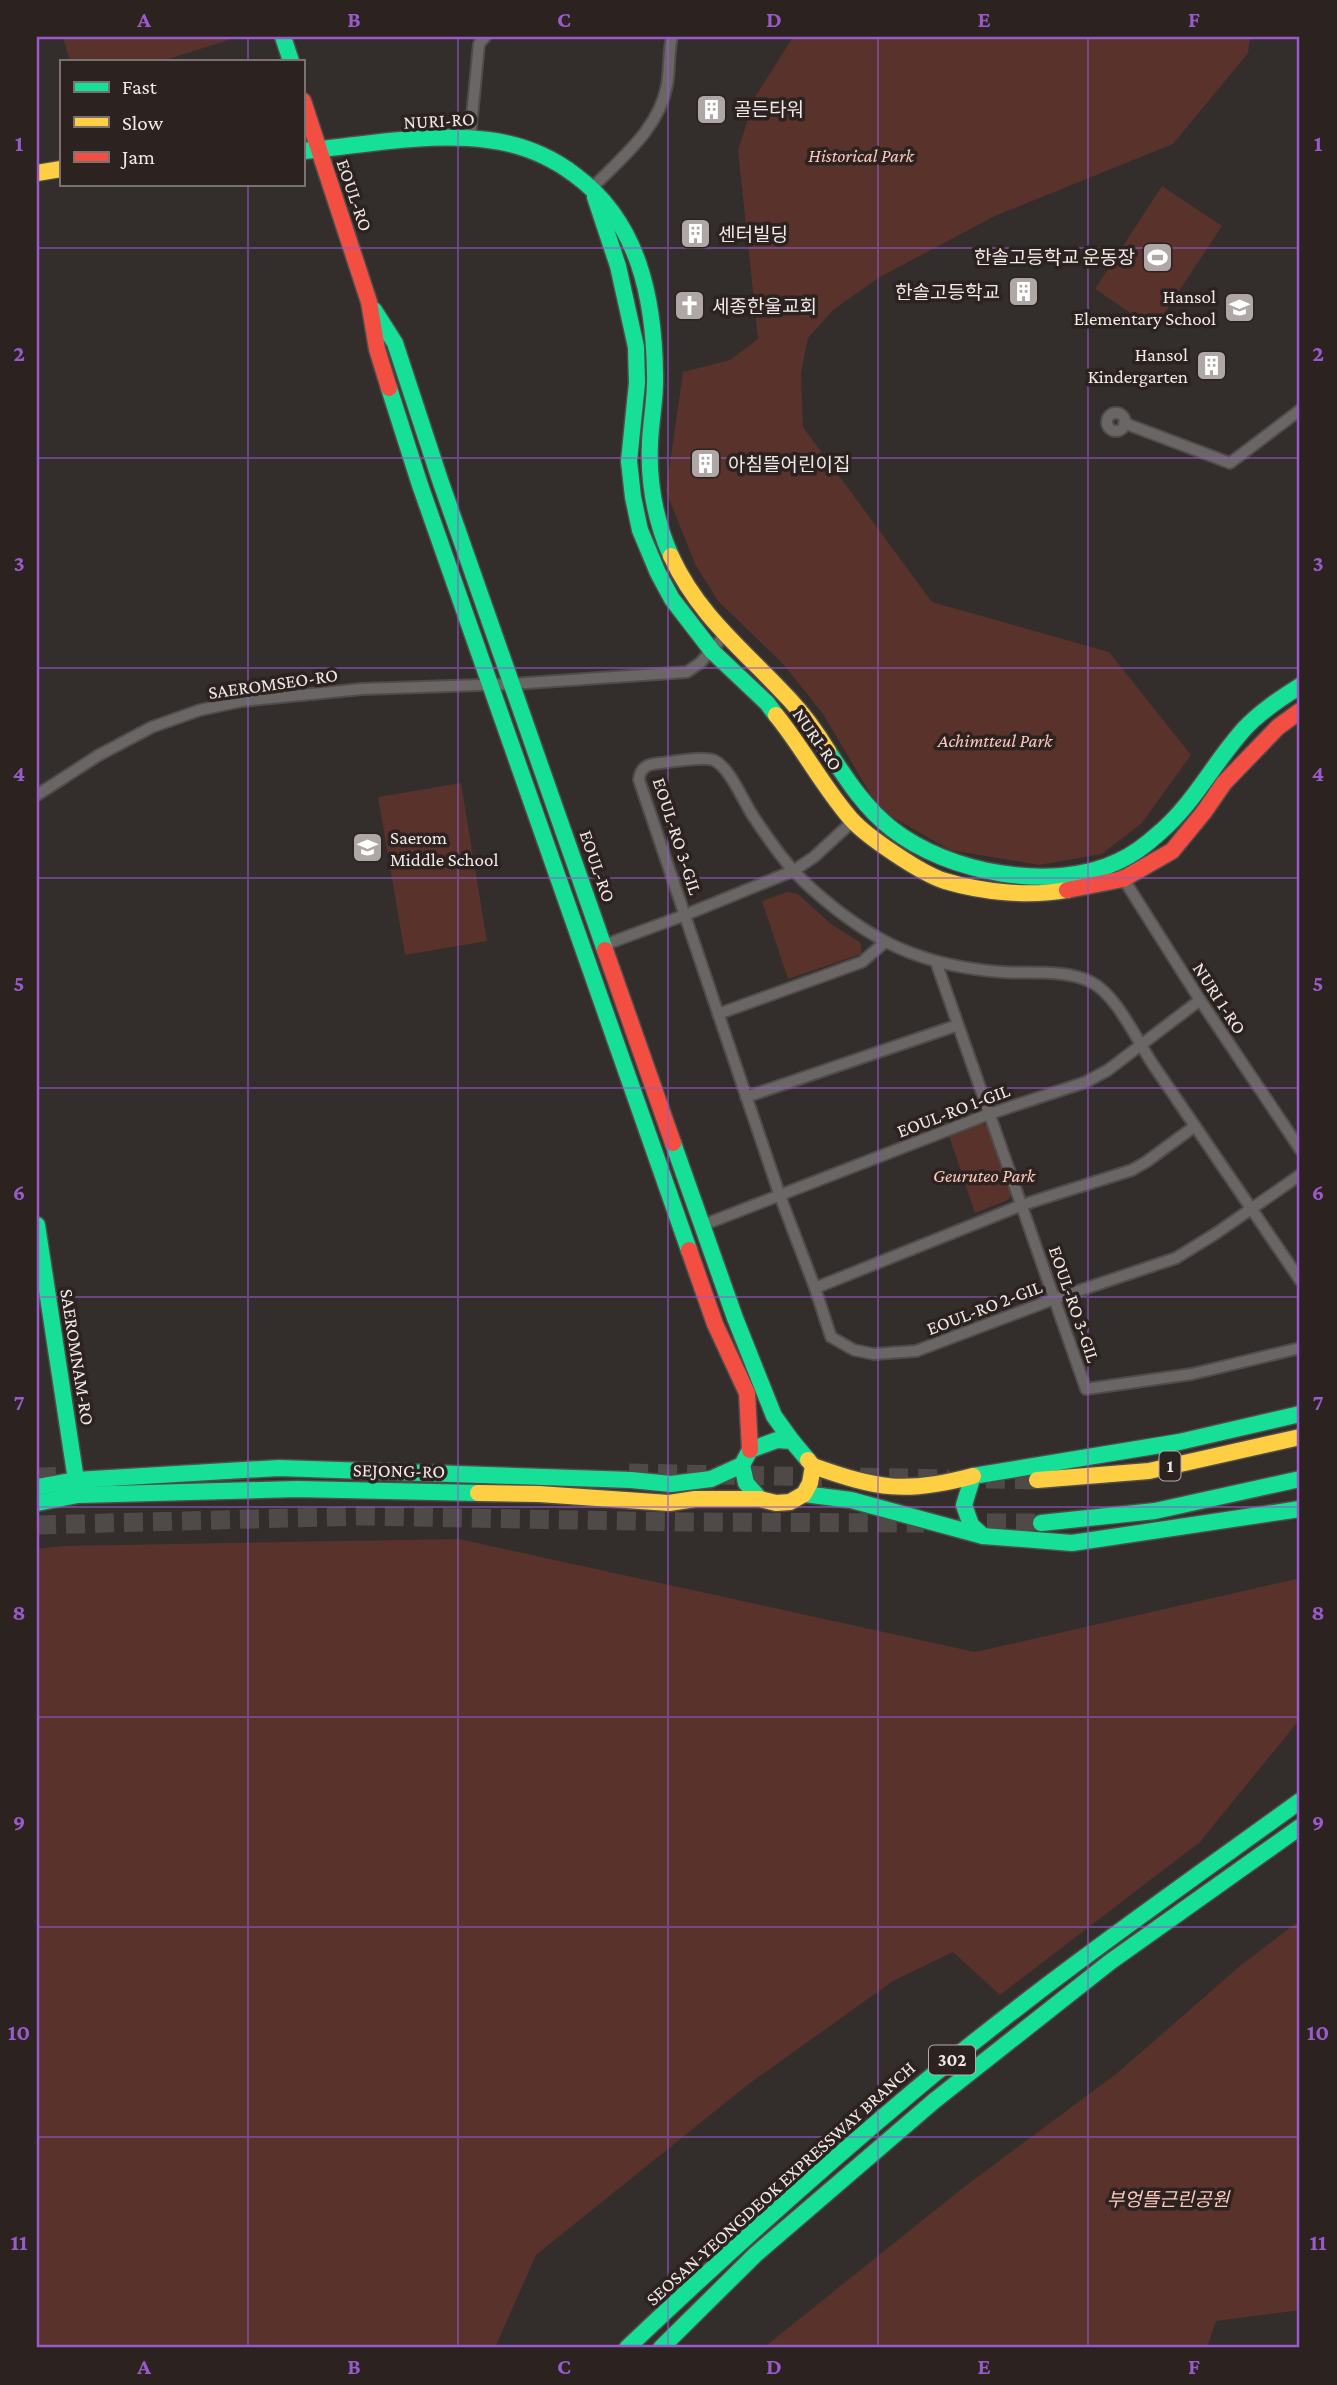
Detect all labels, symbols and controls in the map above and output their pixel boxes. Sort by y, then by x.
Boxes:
text: A [136,6,151,32]
text: B [347,6,361,32]
text: C [557,6,571,32]
text: D [766,6,782,32]
text: E [977,6,991,32]
text: F [1188,6,1200,32]
legend [60,60,304,186]
text: Fast [122,75,158,99]
building icon: 골든타워 [694,92,728,126]
place label: 골든타워 [734,99,804,120]
street label: NURI-RO [403,108,475,133]
text: Slow [122,111,164,135]
text: 1 [15,130,24,156]
text: 1 [1314,130,1323,156]
text: Jam [120,145,155,169]
park label: Historical Park [808,145,915,166]
street label: EOUL-RO [332,156,377,234]
building icon: 센터빌딩 [678,217,712,251]
place label: 센터빌딩 [718,224,788,245]
sports icon: 한솔고등학교 운동장 [1141,240,1175,274]
place label: 한솔고등학교 운동장 [974,247,1135,268]
building icon: 한솔고등학교 [1006,275,1040,309]
place label: 한솔고등학교 [895,282,1000,303]
place label: Hansol Elementary School [1074,286,1216,329]
church icon: 세종한울교회 [672,289,706,323]
school or university icon: Hansol Elementary School [1222,290,1256,324]
place label: 세종한울교회 [712,296,817,317]
text: 2 [13,340,25,366]
text: 2 [1312,340,1324,366]
place label: Hansol Kindergarten [1088,344,1188,387]
building icon: Hansol Kindergarten [1194,348,1228,382]
building icon: 아침뜰어린이집 [688,447,722,481]
place label: 아침뜰어린이집 [728,454,850,475]
text: 3 [13,550,25,576]
text: 3 [1312,550,1324,576]
street label: SAEROMSEO-RO [207,664,339,703]
street label: NURI-RO [789,704,847,774]
park label: Achimtteul Park [937,730,1053,751]
text: 4 [13,760,25,786]
text: 4 [1312,760,1324,786]
street label: EOUL-RO 3-GIL [649,775,706,898]
place label: Saerom Middle School [390,827,498,870]
street label: EOUL-RO [575,827,620,905]
school or university icon: Saerom Middle School [350,831,384,865]
street label: NURI 1-RO [1189,959,1250,1038]
text: 5 [13,970,25,996]
text: 5 [1312,970,1324,996]
street label: EOUL-RO 1-GIL [894,1079,1013,1142]
park label: Geuruteo Park [933,1165,1036,1186]
text: 6 [13,1179,25,1205]
text: 6 [1312,1179,1324,1205]
street label: EOUL-RO 3-GIL [1045,1243,1104,1366]
street label: EOUL-RO 2-GIL [924,1276,1045,1339]
street label: SAEROMNAM-RO [56,1287,99,1427]
text: 7 [13,1389,25,1415]
text: 7 [1312,1389,1324,1415]
road number: 1 [1160,1451,1180,1480]
street label: SEJONG-RO [353,1459,445,1482]
text: 8 [12,1599,26,1625]
text: 8 [1311,1599,1325,1625]
text: 9 [13,1809,25,1835]
text: 9 [1312,1809,1324,1835]
text: 10 [8,2019,30,2045]
text: 10 [1307,2019,1329,2045]
road number: 302 [929,2046,975,2074]
street label: SEOSAN-YEONGDEOK EXPRESSWAY BRANCH [642,2057,919,2310]
park label: 부엉뜰근린공원 [1107,2189,1231,2210]
text: 11 [10,2229,28,2255]
text: 11 [1309,2229,1327,2255]
text: A [136,2353,151,2379]
text: B [347,2353,361,2379]
text: C [557,2353,571,2379]
text: D [766,2353,782,2379]
text: E [977,2353,991,2379]
text: F [1188,2353,1200,2379]

